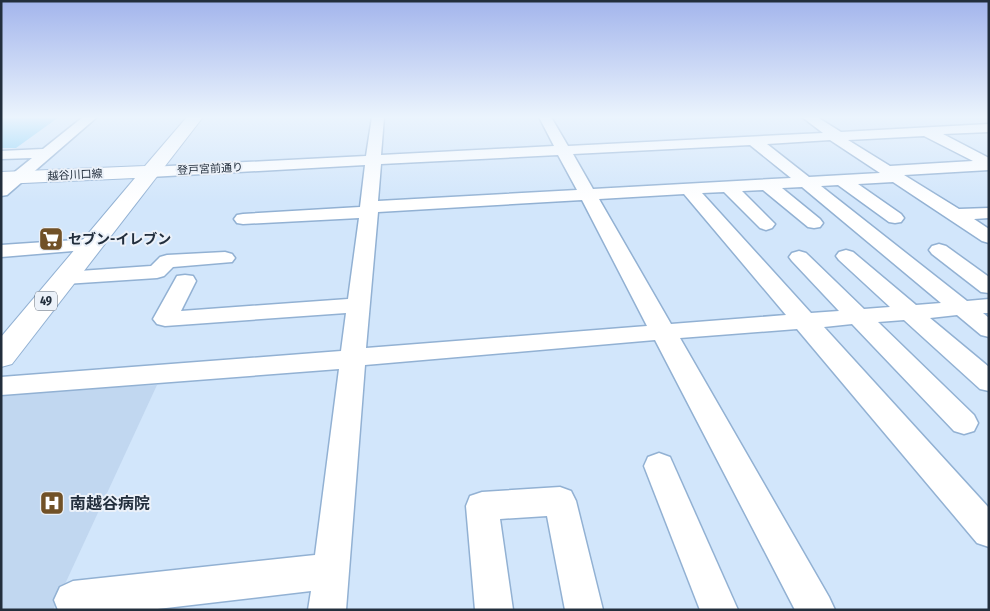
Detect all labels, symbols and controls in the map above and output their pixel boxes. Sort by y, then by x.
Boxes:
street label: 登戸宮前通り [177,161,243,177]
street label: 越谷川口線 [47,167,103,183]
supermarket icon: セブン-イレブン [38,226,64,252]
place label: セブン-イレブン [68,231,171,248]
road number: 49 [35,292,57,310]
hospital icon: 南越谷病院 [39,490,65,516]
place label: 南越谷病院 [70,494,150,513]

